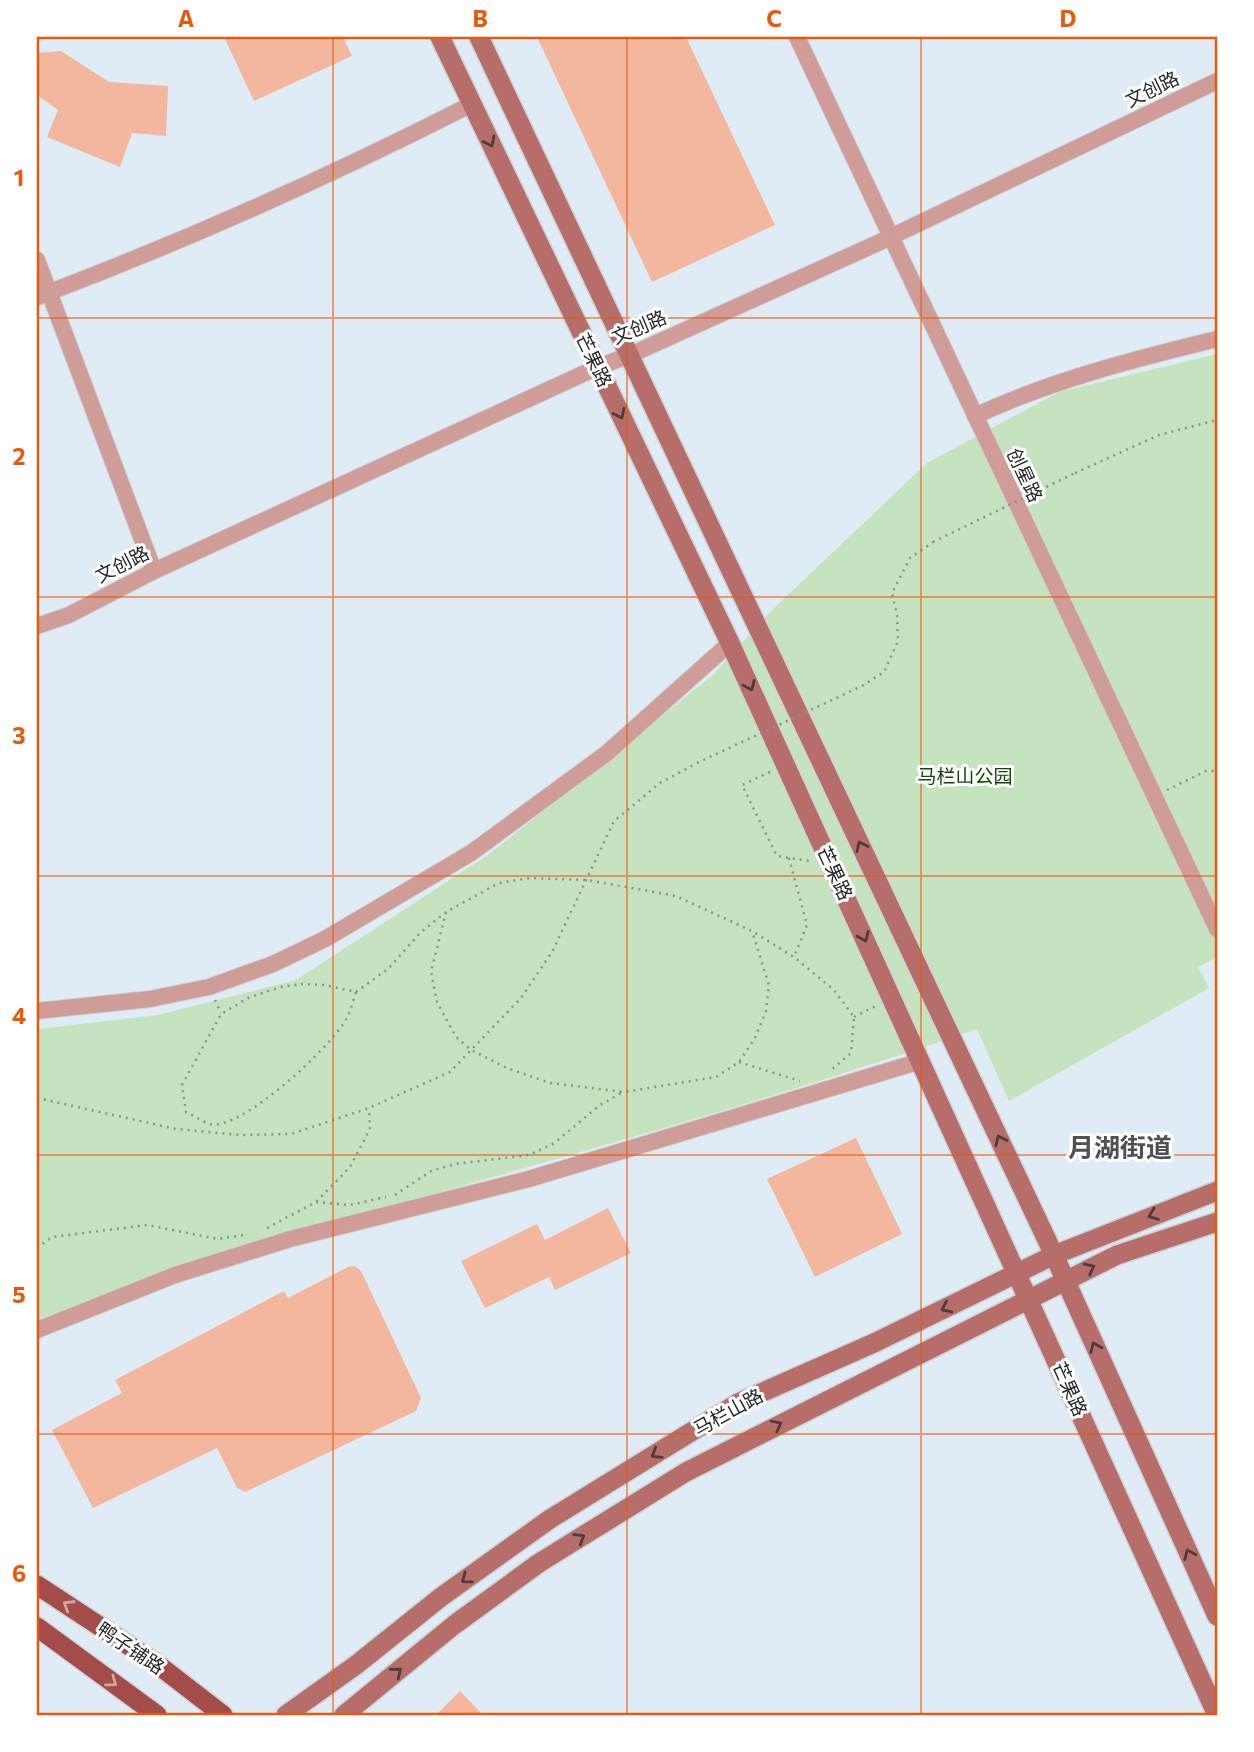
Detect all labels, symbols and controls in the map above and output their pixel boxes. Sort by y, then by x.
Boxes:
text: A [178,4,195,32]
text: B [472,4,488,32]
text: C [766,4,782,32]
text: D [1060,4,1077,32]
street label: 文创路 [1121,66,1182,111]
one-way arrow [482,135,496,148]
text: 1 [14,163,24,191]
street label: 文创路 [608,305,670,348]
street label: 芒果路 [572,329,617,390]
one-way arrow [612,407,626,419]
text: 2 [12,442,26,470]
street label: 创星路 [1003,444,1048,505]
street label: 文创路 [91,540,152,587]
one-way arrow [741,679,755,691]
text: 3 [12,721,26,749]
park label: 马栏山公园 [917,764,1013,787]
one-way arrow [856,841,870,853]
street label: 芒果路 [813,842,858,903]
one-way arrow [856,930,870,942]
text: 4 [12,1001,26,1029]
district label: 月湖街道 [1068,1131,1172,1162]
one-way arrow [994,1135,1008,1147]
one-way arrow [1148,1207,1160,1221]
one-way arrow [1083,1263,1095,1277]
text: 5 [12,1280,26,1308]
one-way arrow [941,1299,953,1313]
one-way arrow [1089,1342,1103,1354]
street label: 芒果路 [1048,1358,1093,1420]
street label: 马栏山路 [689,1383,767,1440]
one-way arrow [770,1420,782,1434]
one-way arrow [650,1445,663,1458]
one-way arrow [572,1533,585,1546]
one-way arrow [1183,1549,1197,1561]
text: 6 [12,1559,26,1587]
one-way arrow [461,1571,474,1583]
one-way arrow [62,1600,75,1613]
street label: 鸭子铺路 [93,1617,169,1678]
one-way arrow [388,1668,401,1680]
one-way arrow [104,1673,116,1686]

